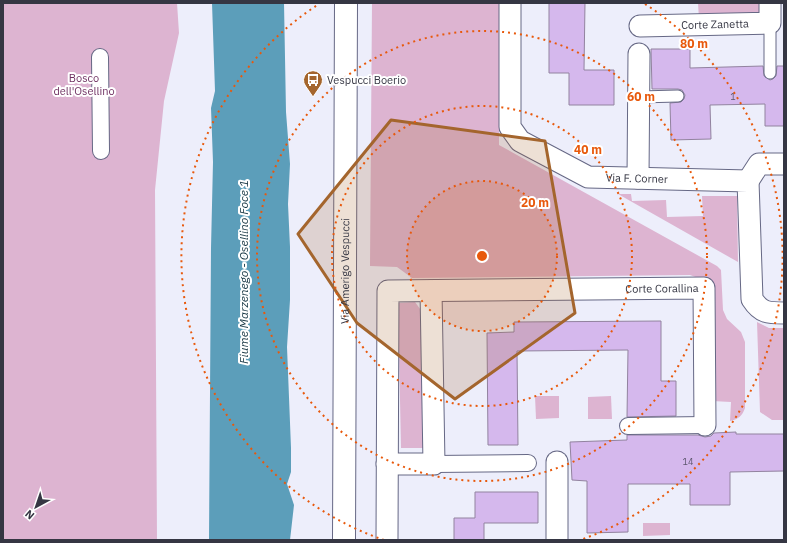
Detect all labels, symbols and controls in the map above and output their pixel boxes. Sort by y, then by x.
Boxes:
street label: Corte Zanetta [681,16,749,32]
text: 80 m [680,36,708,51]
bus stop icon: Vespucci Boerio [302,69,324,97]
park label: Bosco dell'Osellino [53,71,115,98]
place label: Vespucci Boerio [327,73,406,87]
text: 60 m [627,89,655,104]
house number: 1 [730,91,736,102]
text: 40 m [574,142,602,157]
street label: Via F. Corner [606,170,668,186]
water label: Fiume Marzenego - Osellino Foce 1 [236,180,251,364]
text: 20 m [521,195,549,210]
street label: Via Amerigo Vespucci [338,218,352,324]
centre of rings [475,249,489,263]
street label: Corte Corallina [625,281,699,296]
house number: 14 [683,456,693,467]
north arrow [16,487,56,527]
text: N [22,507,37,523]

